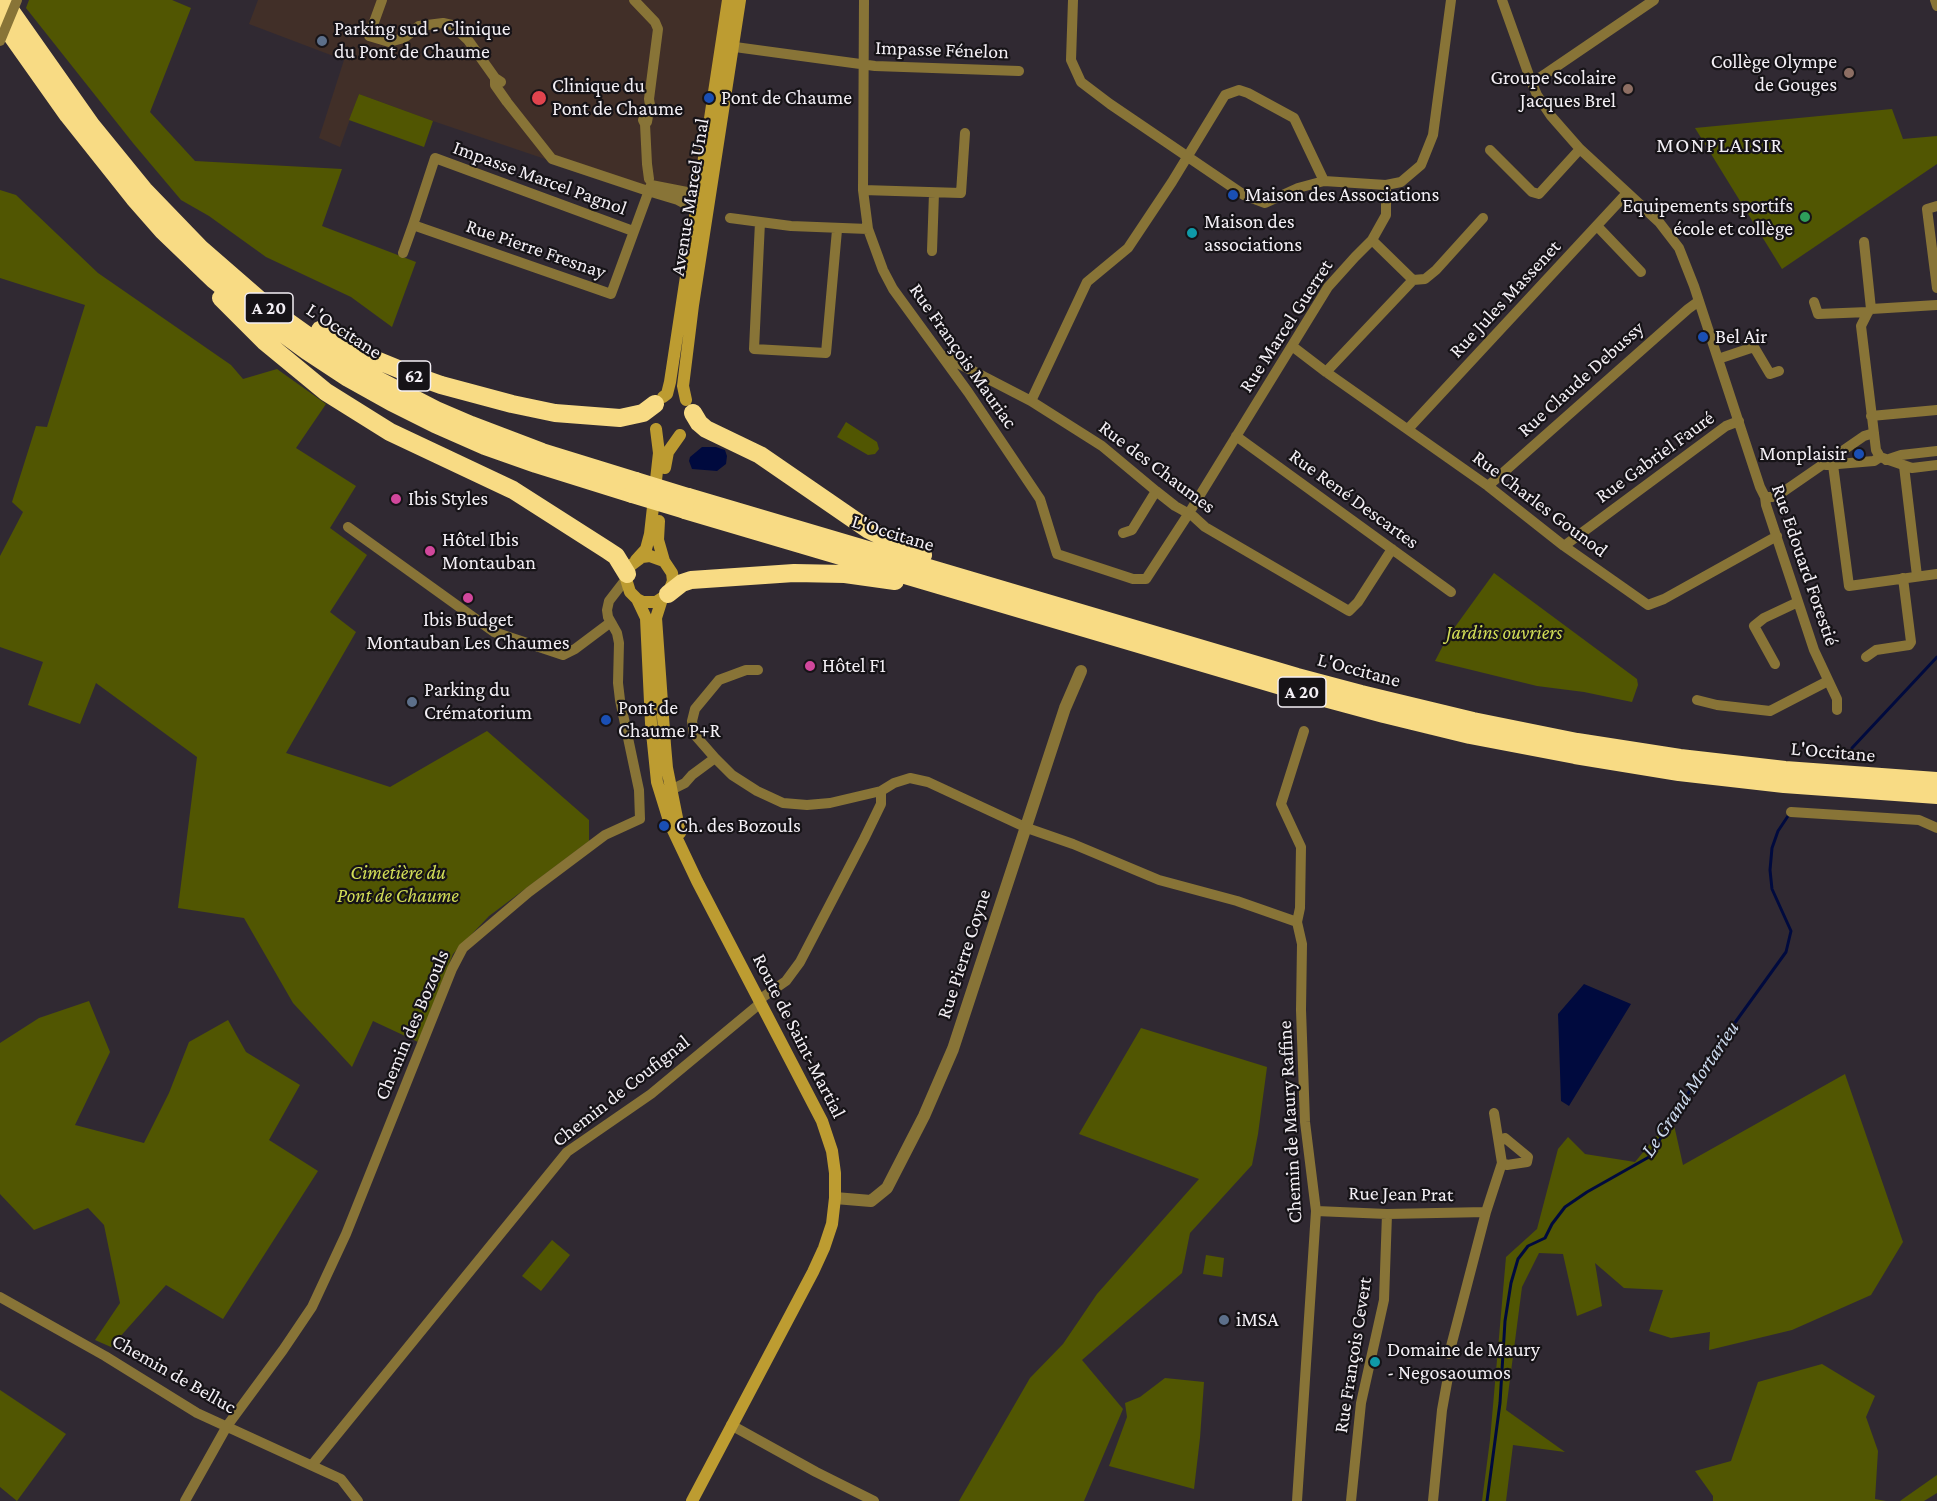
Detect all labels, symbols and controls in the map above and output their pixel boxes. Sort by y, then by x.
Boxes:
place label: Parking sud - Clinique du Pont de Chaume [334,17,511,64]
marker: Parking sud - Clinique du Pont de Chaume [315,34,329,48]
street label: Impasse Fénelon [875,36,1009,64]
place label: Collège Olympe de Gouges [1711,50,1837,97]
place label: Groupe Scolaire Jacques Brel [1490,66,1616,113]
marker: Collège Olympe de Gouges [1842,66,1856,80]
place label: Clinique du Pont de Chaume [552,74,683,121]
marker: Groupe Scolaire Jacques Brel [1621,82,1635,96]
place label: Pont de Chaume [721,86,852,110]
marker: Clinique du Pont de Chaume [530,89,548,107]
marker: Pont de Chaume [702,91,716,105]
street label: Avenue Marcel Unal [666,116,714,278]
district label: MONPLAISIR [1656,133,1784,159]
street label: Impasse Marcel Pagnol [450,135,630,221]
place label: Maison des Associations [1245,183,1439,207]
marker: Maison des Associations [1226,188,1240,202]
place label: Equipements sportifs école et collège [1622,194,1793,241]
place label: Maison des associations [1204,210,1302,257]
marker: Equipements sportifs école et collège [1798,210,1812,224]
street label: Rue Pierre Fresnay [463,214,609,284]
marker: Maison des associations [1185,226,1199,240]
street label: Rue Jules Massenet [1444,235,1566,363]
street label: Rue Marcel Guerret [1234,255,1338,397]
street label: Rue François Mauriac [904,279,1022,433]
road number: A 20 [245,293,293,323]
street label: L'Occitane [302,298,386,364]
street label: Rue Claude Debussy [1513,316,1649,442]
place label: Bel Air [1715,325,1767,349]
marker: Bel Air [1696,330,1710,344]
road number: 62 [398,361,430,391]
street label: Rue Gabriel Fauré [1591,406,1719,508]
street label: Rue des Chaumes [1094,415,1220,519]
place label: Monplaisir [1759,442,1847,466]
street label: Rue René Descartes [1284,444,1424,554]
street label: Rue Charles Gounod [1468,445,1612,563]
marker: Monplaisir [1852,447,1866,461]
street label: Rue Edouard Forestié [1766,481,1844,649]
place label: Ibis Styles [408,487,488,511]
marker: Ibis Styles [389,492,403,506]
street label: L'Occitane [849,509,937,557]
place label: Hôtel Ibis Montauban [442,528,536,575]
marker: Hôtel Ibis Montauban [423,544,437,558]
marker: Ibis Budget Montauban Les Chaumes [461,591,475,605]
place label: Ibis Budget Montauban Les Chaumes [366,608,570,655]
park label: Jardins ouvriers [1446,621,1562,645]
street label: L'Occitane [1315,647,1403,693]
place label: Hôtel F1 [822,654,886,678]
marker: Hôtel F1 [803,659,817,673]
road number: A 20 [1278,677,1326,707]
place label: Parking du Crématorium [424,678,532,725]
marker: Parking du Crématorium [405,695,419,709]
place label: Pont de Chaume P+R [618,696,721,743]
marker: Pont de Chaume P+R [599,713,613,727]
street label: L'Occitane [1790,736,1876,768]
place label: Ch. des Bozouls [676,814,801,838]
marker: Ch. des Bozouls [657,819,671,833]
park label: Cimetière du Pont de Chaume [337,861,459,908]
street label: Rue Pierre Coyne [932,886,996,1022]
street label: Chemin des Bozouls [369,946,455,1104]
street label: Route de Saint-Martial [747,950,851,1122]
water label: Le Grand Mortarieu [1635,1016,1745,1162]
street label: Chemin de Maury Raffine [1273,1020,1307,1224]
street label: Chemin de Coufignal [547,1030,695,1152]
street label: Rue Jean Prat [1348,1181,1454,1207]
street label: Rue François Cevert [1329,1275,1377,1435]
place label: iMSA [1236,1308,1279,1332]
marker: iMSA [1217,1313,1231,1327]
street label: Chemin de Belluc [108,1329,240,1419]
place label: Domaine de Maury - Negosaoumos [1387,1338,1540,1385]
marker: Domaine de Maury - Negosaoumos [1368,1355,1382,1369]

